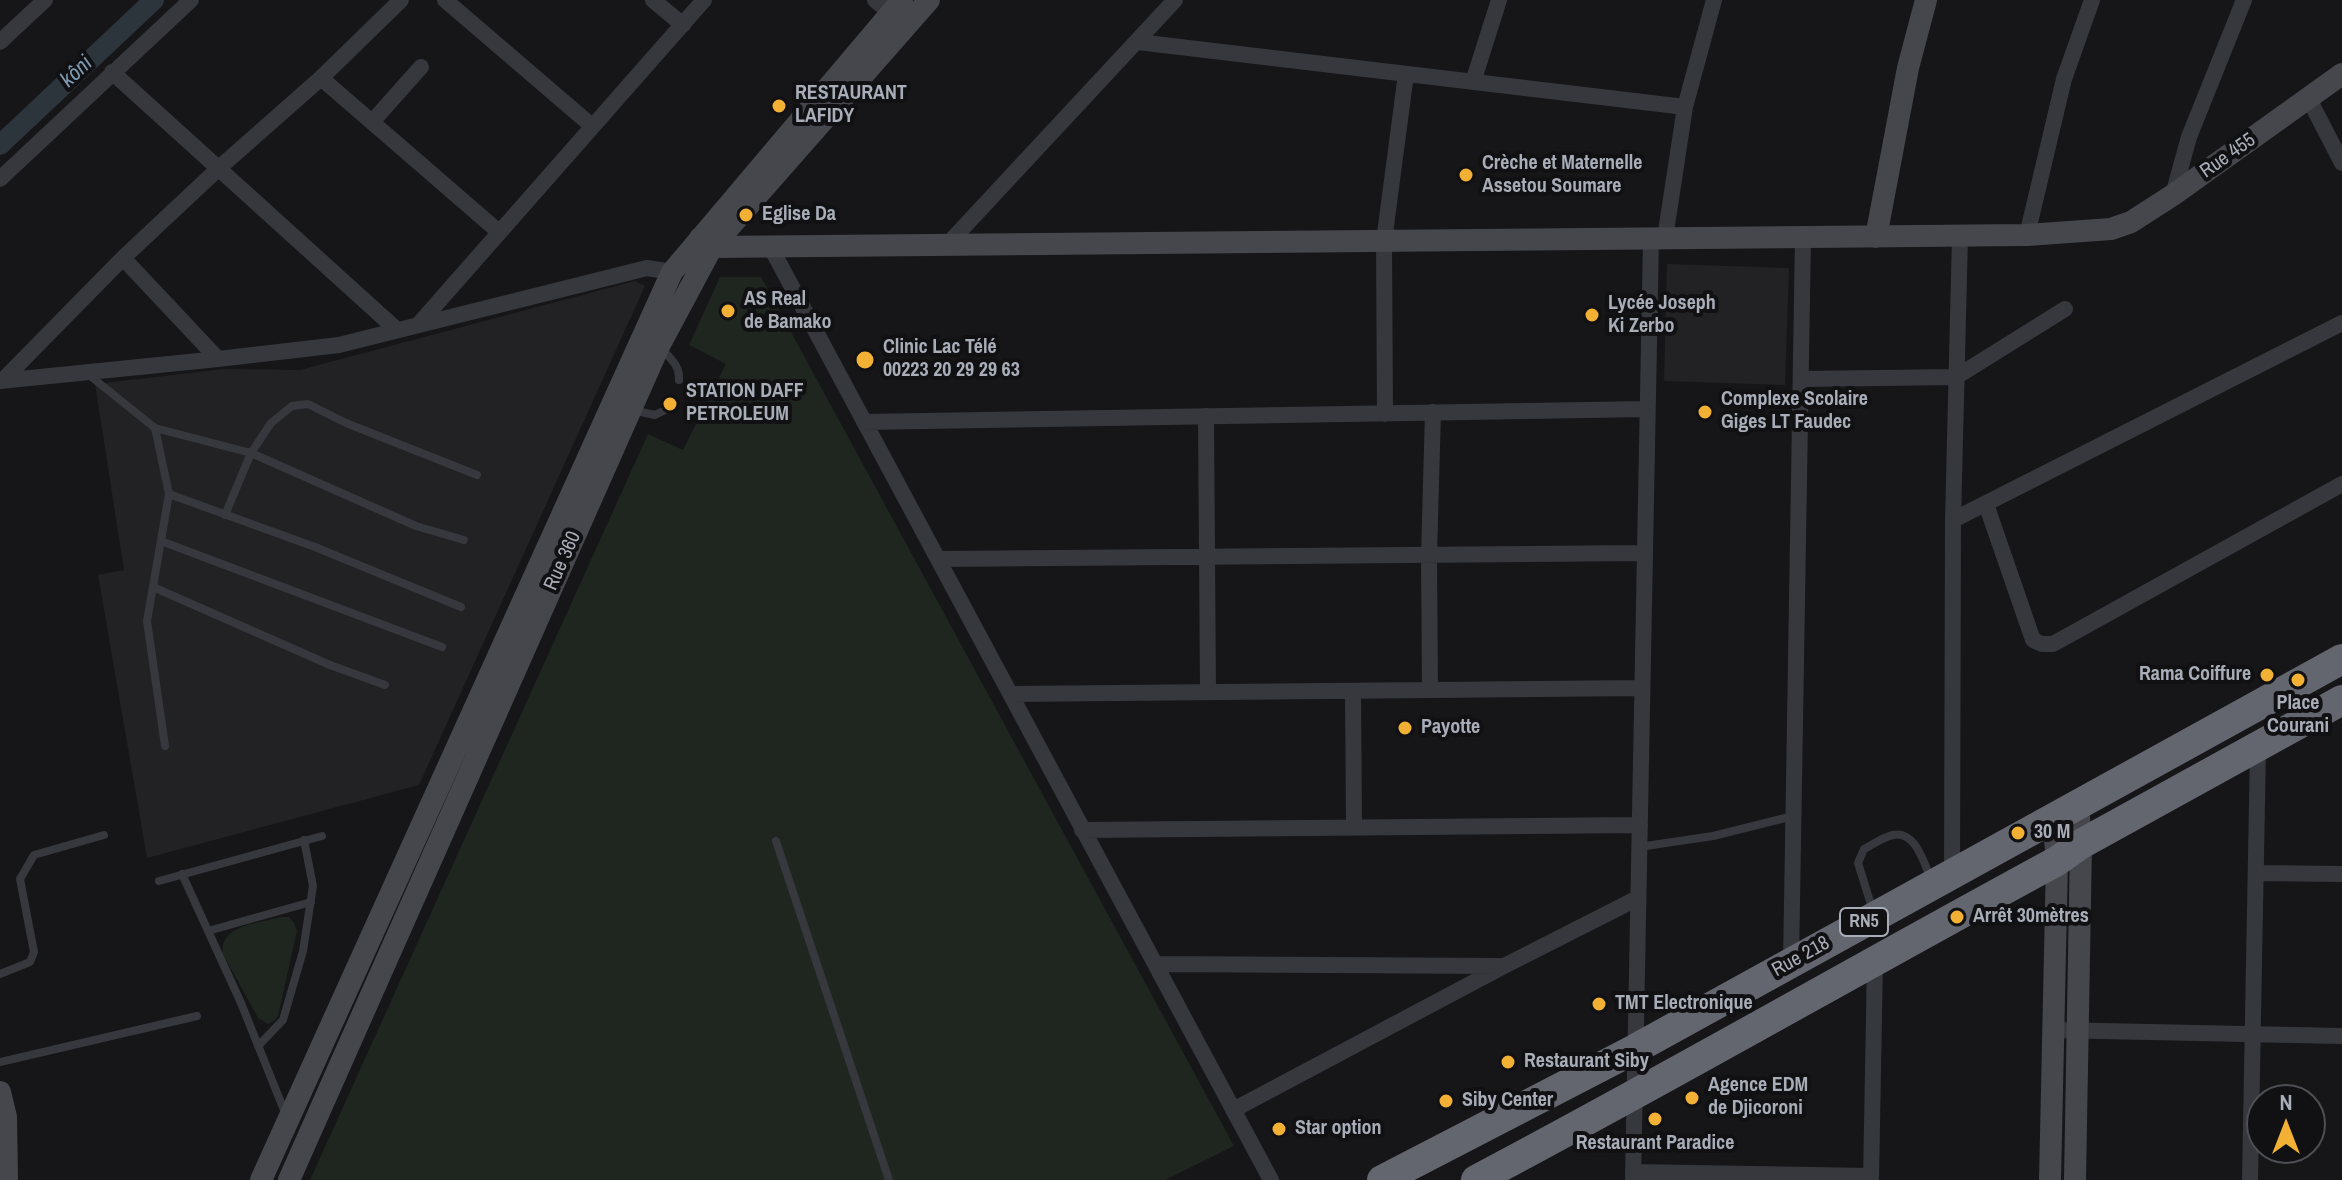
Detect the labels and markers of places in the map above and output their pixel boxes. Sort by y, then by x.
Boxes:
place label: RESTAURANT LAFIDY [795,82,907,129]
marker: RESTAURANT LAFIDY [770,97,788,115]
place label: Crèche et Maternelle Assetou Soumare [1482,152,1642,199]
marker: Crèche et Maternelle Assetou Soumare [1457,166,1475,184]
place label: Eglise Da [762,203,836,227]
marker: Eglise Da [737,206,755,224]
place label: AS Real de Bamako [744,288,831,335]
place label: Lycée Joseph Ki Zerbo [1608,292,1716,339]
marker: AS Real de Bamako [719,302,737,320]
marker: Lycée Joseph Ki Zerbo [1583,306,1601,324]
place label: Clinic Lac Télé 00223 20 29 29 63 [883,336,1020,383]
marker: Clinic Lac Télé 00223 20 29 29 63 [854,349,876,371]
place label: STATION DAFF PETROLEUM [686,380,804,427]
place label: Complexe Scolaire Giges LT Faudec [1721,388,1868,435]
marker: STATION DAFF PETROLEUM [661,395,679,413]
marker: Complexe Scolaire Giges LT Faudec [1696,403,1714,421]
place label: Rama Coiffure [2139,663,2251,687]
marker: Rama Coiffure [2258,666,2276,684]
marker: Place Courani [2289,671,2307,689]
place label: Place Courani [2267,692,2329,739]
place label: Payotte [1421,716,1480,740]
marker: Payotte [1396,719,1414,737]
place label: 30 M [2034,821,2070,845]
marker: 30 M [2009,824,2027,842]
place label: Arrêt 30mètres [1973,905,2089,929]
marker: Arrêt 30mètres [1948,908,1966,926]
place label: TMT Electronique [1615,992,1753,1016]
marker: TMT Electronique [1590,995,1608,1013]
place label: Restaurant Siby [1524,1050,1649,1074]
marker: Restaurant Siby [1499,1053,1517,1071]
place label: Agence EDM de Djicoroni [1708,1074,1808,1121]
place label: Siby Center [1462,1089,1553,1113]
marker: Agence EDM de Djicoroni [1683,1089,1701,1107]
marker: Siby Center [1437,1092,1455,1110]
marker: Restaurant Paradice [1646,1110,1664,1128]
place label: Star option [1295,1117,1382,1141]
marker: Star option [1270,1120,1288,1138]
place label: Restaurant Paradice [1576,1132,1734,1156]

